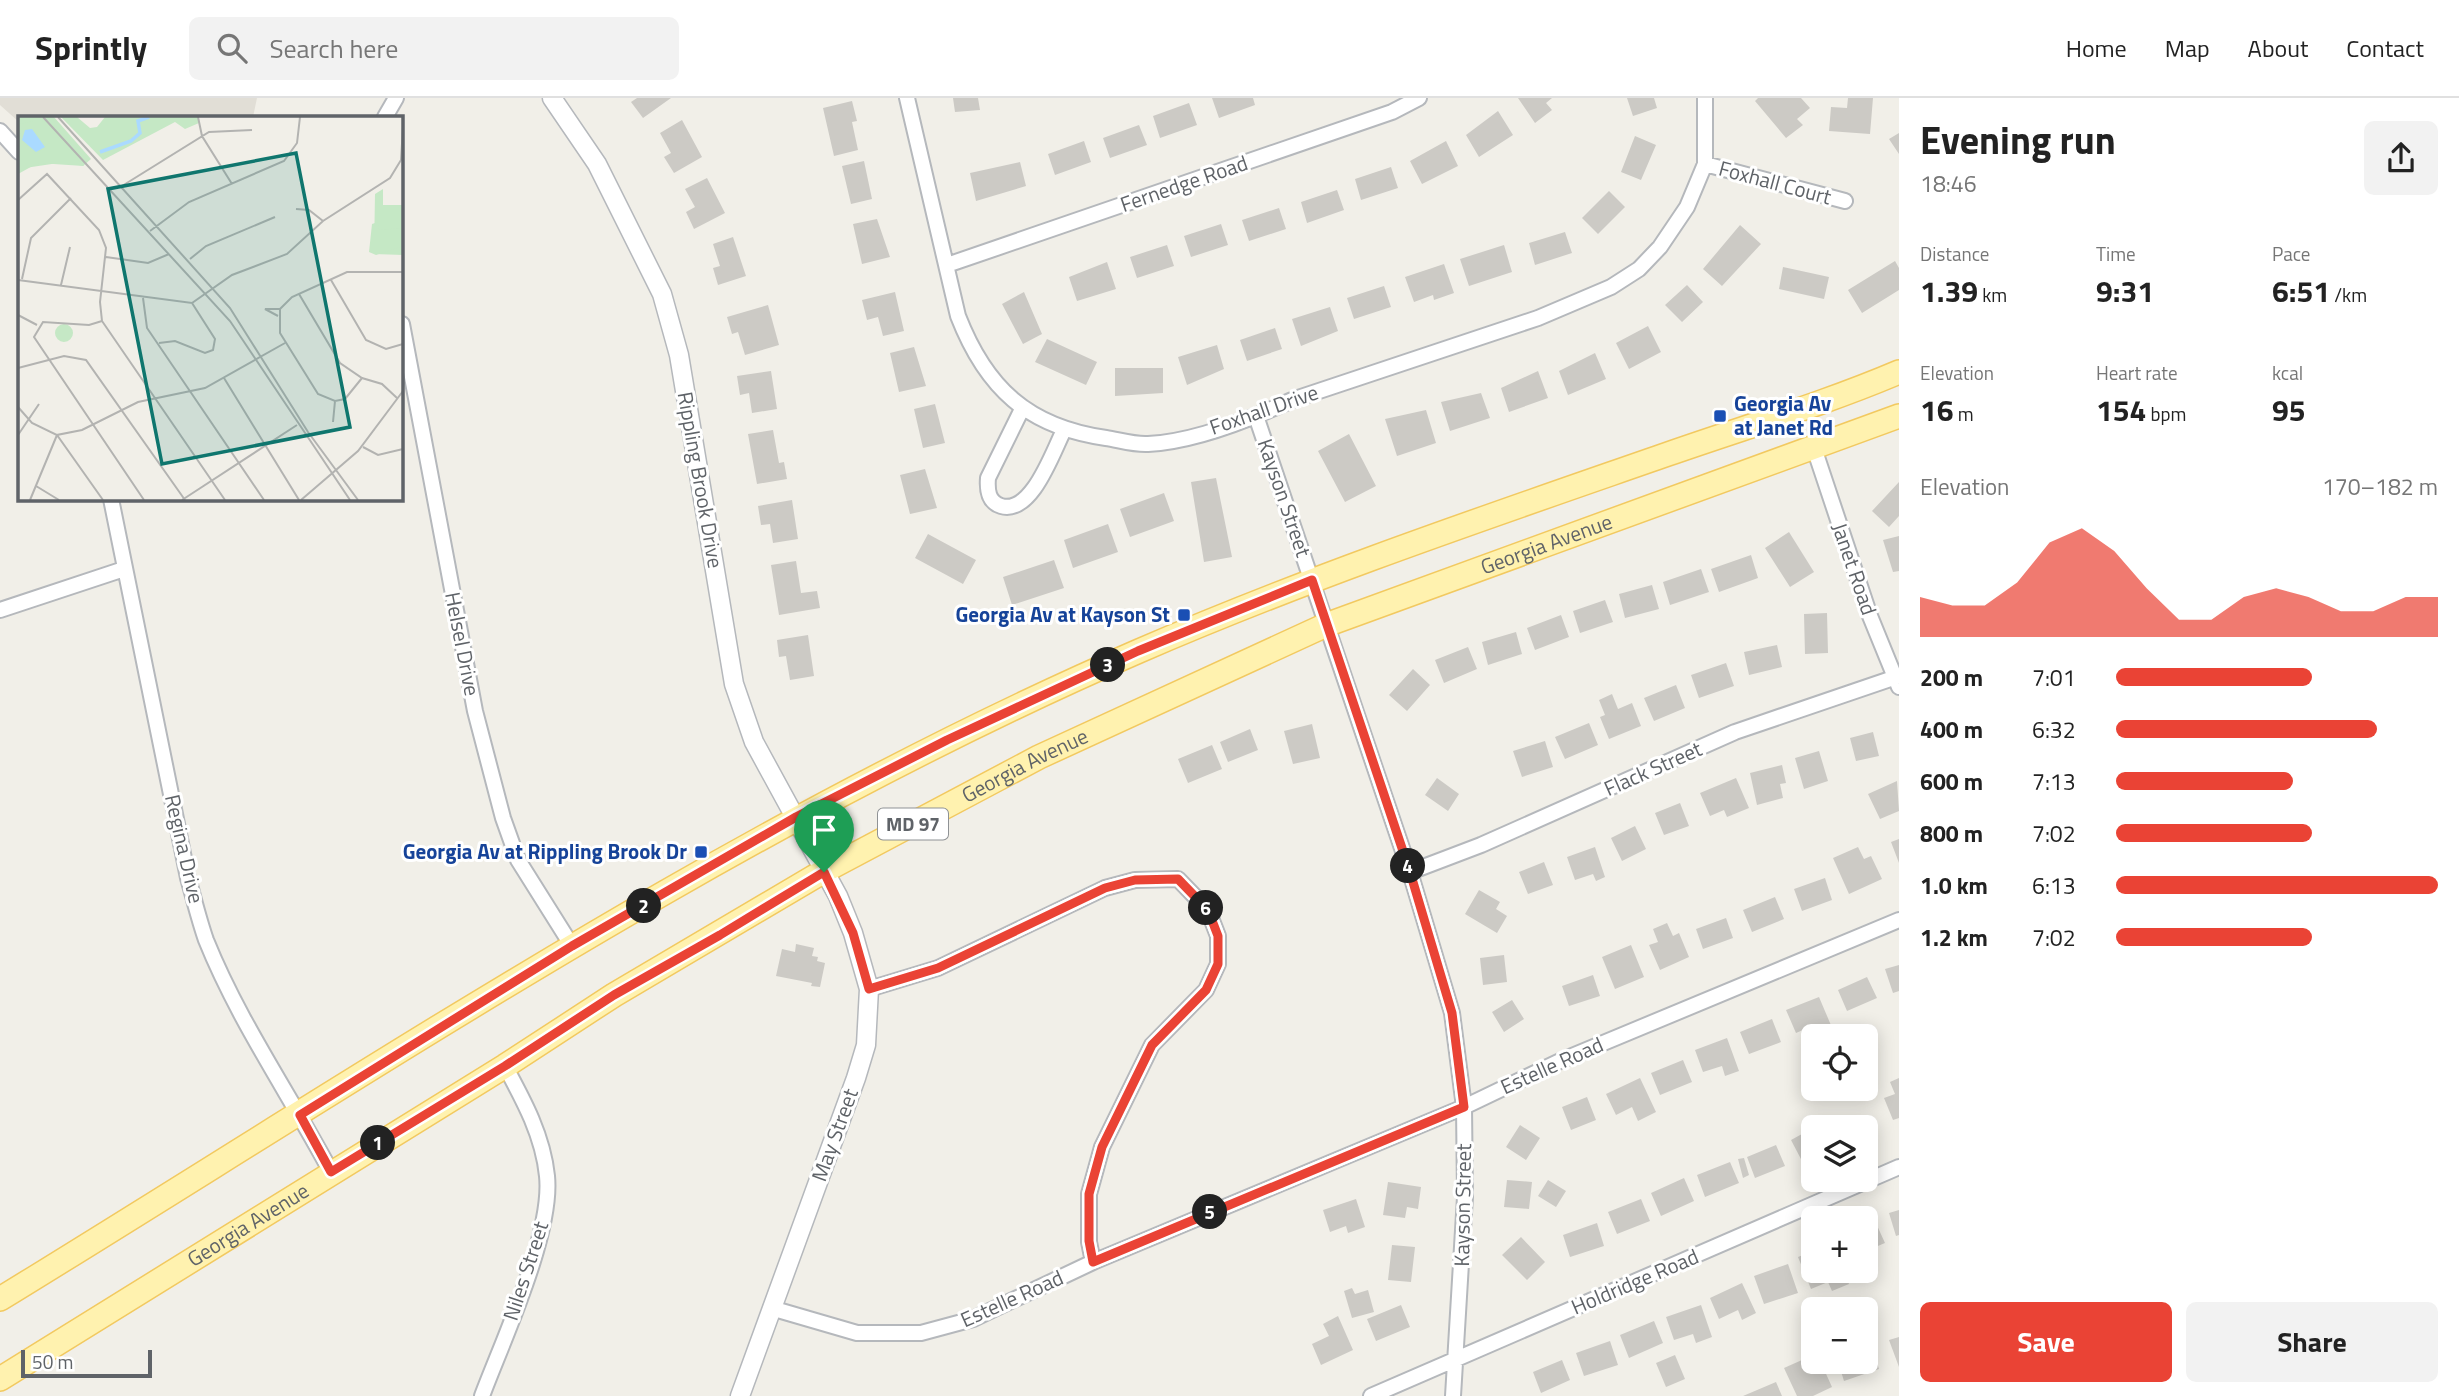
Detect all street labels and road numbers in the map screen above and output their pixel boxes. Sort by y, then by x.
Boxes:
street label: Fernedge Road [1116,146,1252,220]
street label: Foxhall Court [1715,152,1836,213]
street label: Foxhall Drive [1205,376,1322,443]
street label: Rippling Brook Drive [670,389,732,571]
street label: Kayson Street [1250,434,1320,562]
street label: Georgia Avenue [1476,505,1616,582]
street label: Janet Road [1824,518,1886,619]
street label: Helsel Drive [437,589,489,699]
street label: Georgia Avenue [956,720,1093,810]
street label: Flack Street [1598,732,1707,804]
street label: Regina Drive [157,791,213,906]
road number: MD 97 [878,808,948,839]
street label: Estelle Road [1495,1028,1608,1102]
street label: May Street [802,1083,866,1186]
street label: Kayson Street [1445,1142,1479,1267]
street label: Georgia Avenue [181,1174,315,1274]
street label: Niles Street [494,1216,556,1325]
street label: Holdridge Road [1566,1240,1703,1322]
street label: Estelle Road [955,1261,1068,1335]

